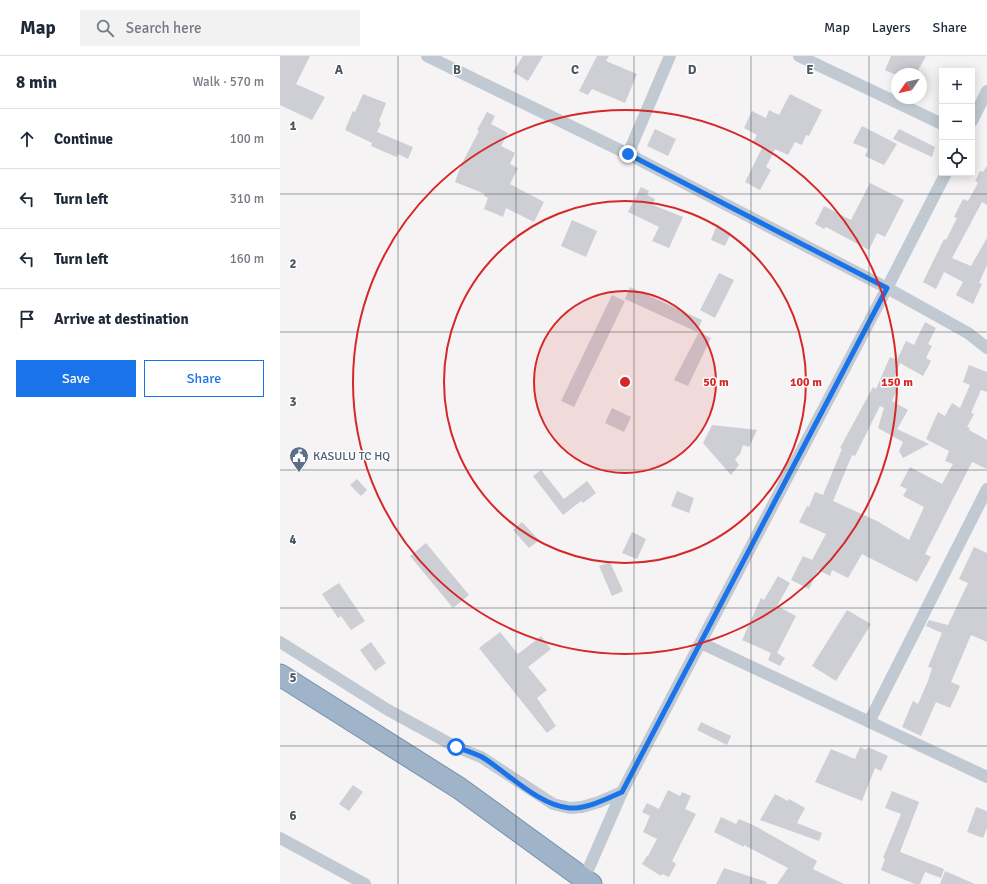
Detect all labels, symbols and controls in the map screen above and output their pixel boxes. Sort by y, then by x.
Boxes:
search box [80,10,360,46]
text: Map [20,16,56,40]
icon: search [94,17,116,39]
text: Search here [126,19,201,37]
text: Map [824,19,850,36]
text: Layers [872,19,911,36]
text: Share [933,19,967,36]
text: A [335,62,344,78]
text: B [453,62,461,78]
text: C [571,62,579,78]
text: D [688,62,697,78]
text: E [806,62,814,78]
north arrow [891,68,927,104]
map controls [939,68,975,176]
button: + [939,68,975,104]
text: 8 min [16,72,57,93]
text: Walk · 570 m [193,74,264,90]
button: − [939,104,975,140]
text: 1 [289,118,297,134]
icon: ahead [16,128,38,150]
text: Continue [54,130,113,148]
text: 100 m [230,131,264,147]
button: locate [939,140,975,176]
route end [619,145,637,163]
icon: left [16,188,38,210]
text: Turn left [54,190,108,208]
text: 310 m [230,191,264,207]
icon: left [16,248,38,270]
text: Turn left [54,250,108,268]
text: 160 m [230,251,264,267]
text: 2 [289,256,297,272]
icon: arrive [16,308,38,330]
text: Arrive at destination [54,310,189,328]
button: Save [16,360,136,397]
button: Share [144,360,264,397]
centre of rings [618,375,632,389]
text: 50 m [703,375,729,390]
text: 100 m [790,375,822,390]
text: 150 m [881,375,913,390]
text: 3 [289,394,297,410]
public building icon: KASULU TC HQ [288,445,310,473]
place label: KASULU TC HQ [313,449,390,464]
text: 4 [289,532,297,548]
text: 5 [289,670,297,686]
route start [447,738,465,756]
text: 6 [289,808,297,824]

